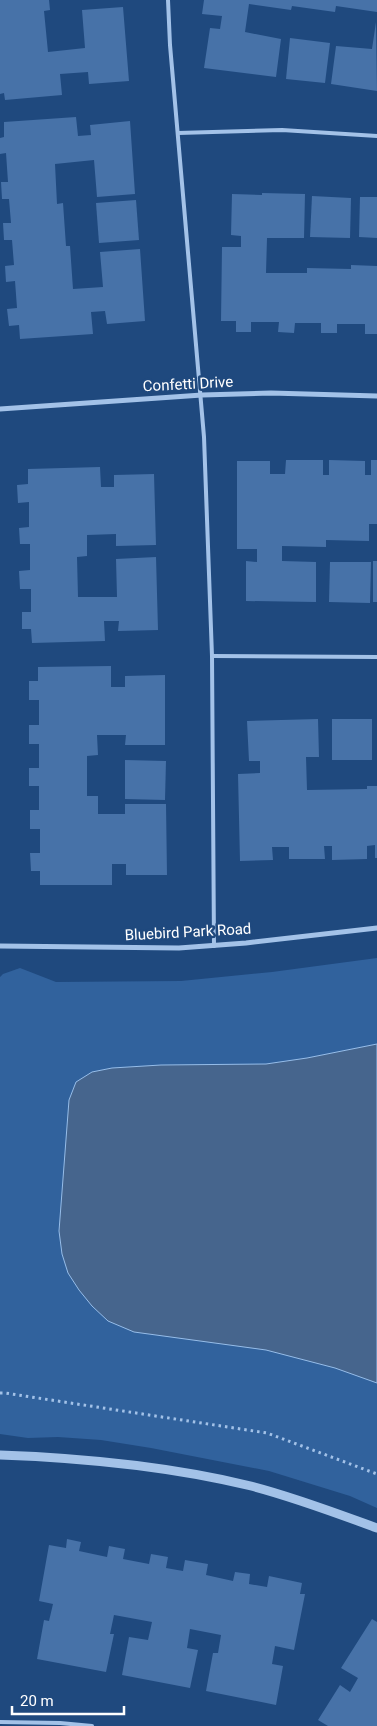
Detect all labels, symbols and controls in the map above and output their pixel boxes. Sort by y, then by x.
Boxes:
street label: Confetti Drive [142,373,234,395]
street label: Bluebird Park Road [124,920,252,944]
scale bar [12,1684,125,1716]
text: 20 m [20,1692,54,1710]

